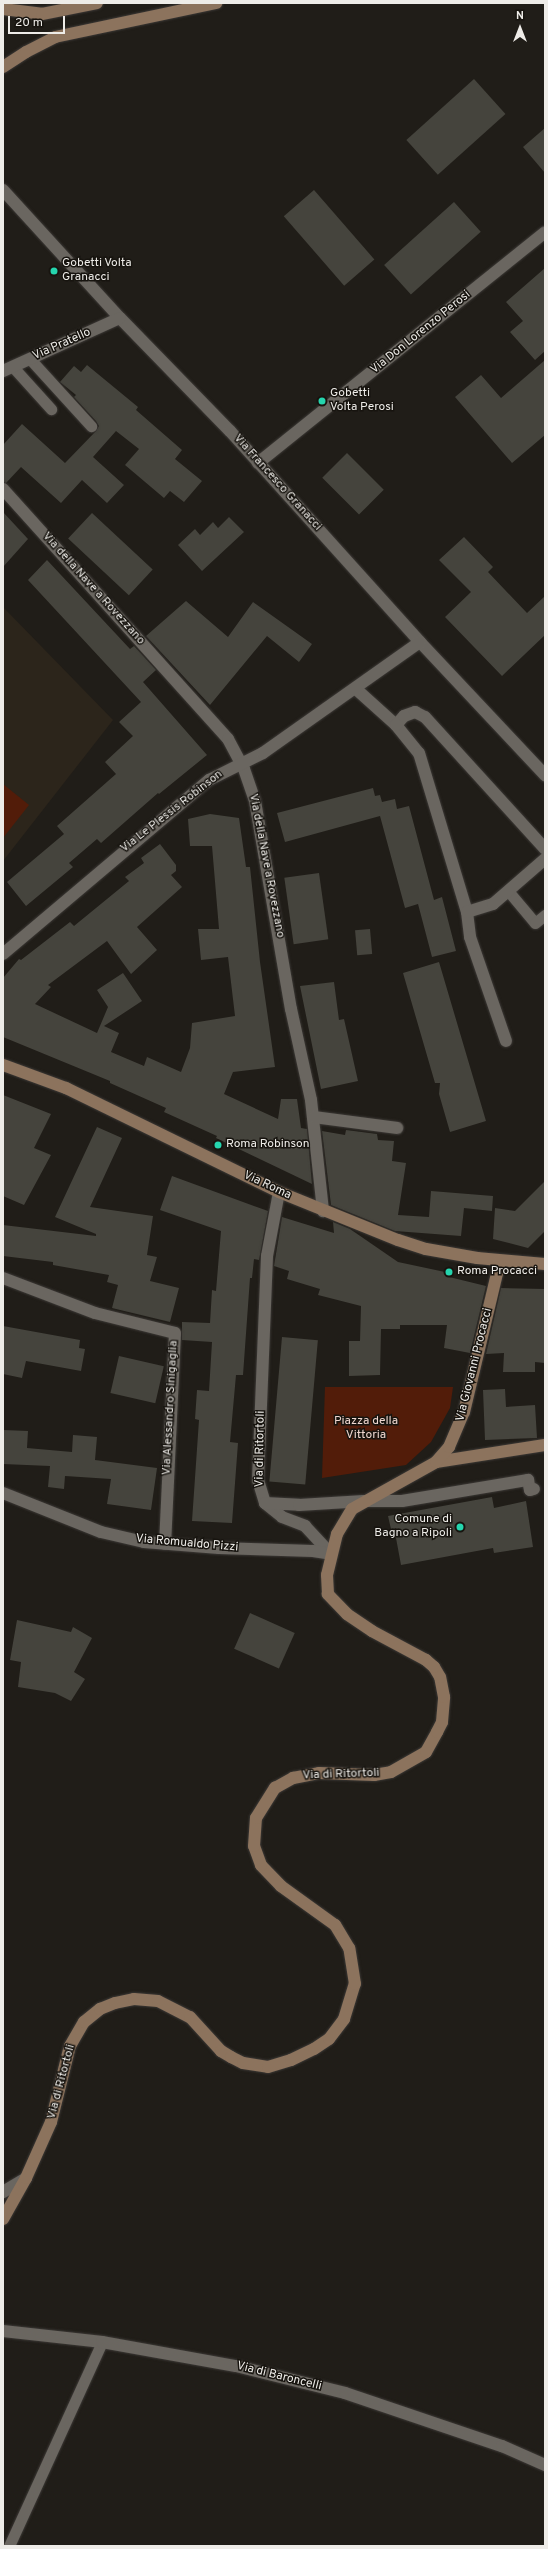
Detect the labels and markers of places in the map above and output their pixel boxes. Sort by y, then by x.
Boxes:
place label: Gobetti Volta Granacci [62,257,132,285]
marker: Gobetti Volta Granacci [49,266,59,276]
place label: Gobetti Volta Perosi [330,387,394,415]
marker: Gobetti Volta Perosi [317,396,327,406]
place label: Roma Robinson [226,1138,309,1152]
marker: Roma Robinson [213,1140,223,1150]
place label: Roma Procacci [457,1265,537,1279]
marker: Roma Procacci [444,1267,454,1277]
place label: Comune di Bagno a Ripoli [374,1513,452,1541]
marker: Comune di Bagno a Ripoli [455,1522,465,1532]

